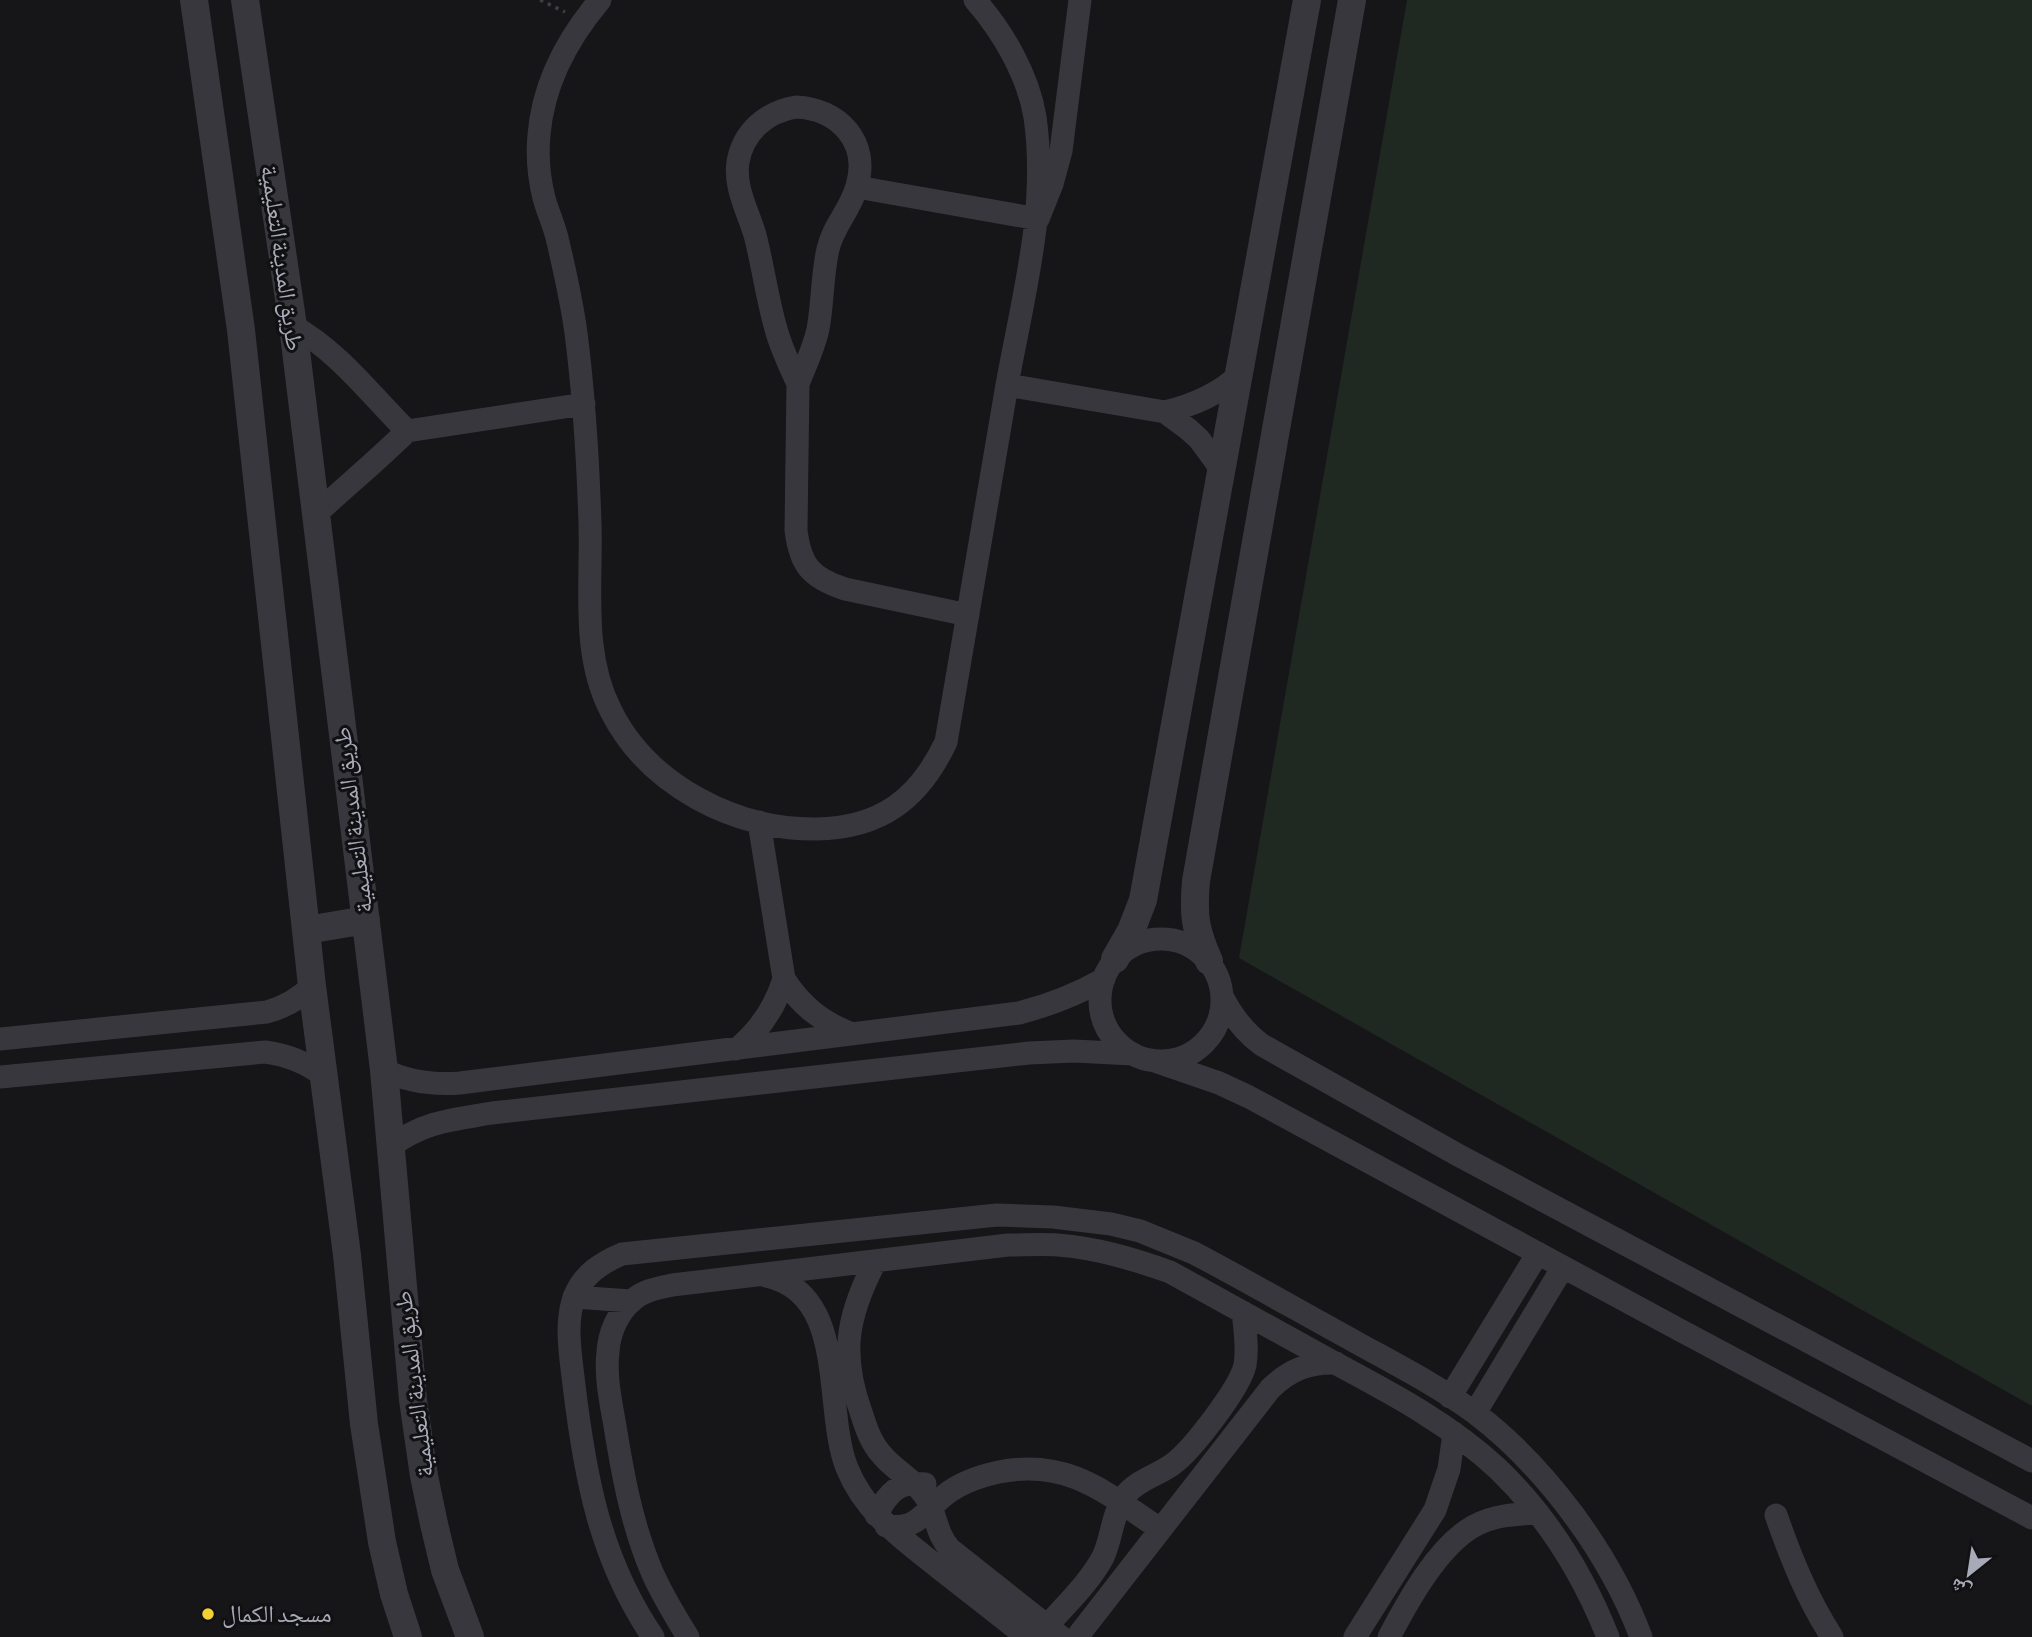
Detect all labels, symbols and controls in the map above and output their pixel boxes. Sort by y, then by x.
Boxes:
street label: طريق المدينة التعليمية [255,163,309,353]
street label: طريق المدينة التعليمية [328,725,378,915]
street label: طريق المدينة التعليمية [389,1289,439,1479]
north arrow [1934,1539,2004,1609]
text: ش [1946,1573,1975,1603]
place label: مسجد الكمال [222,1600,332,1628]
marker: مسجد الكمال [200,1606,216,1622]

